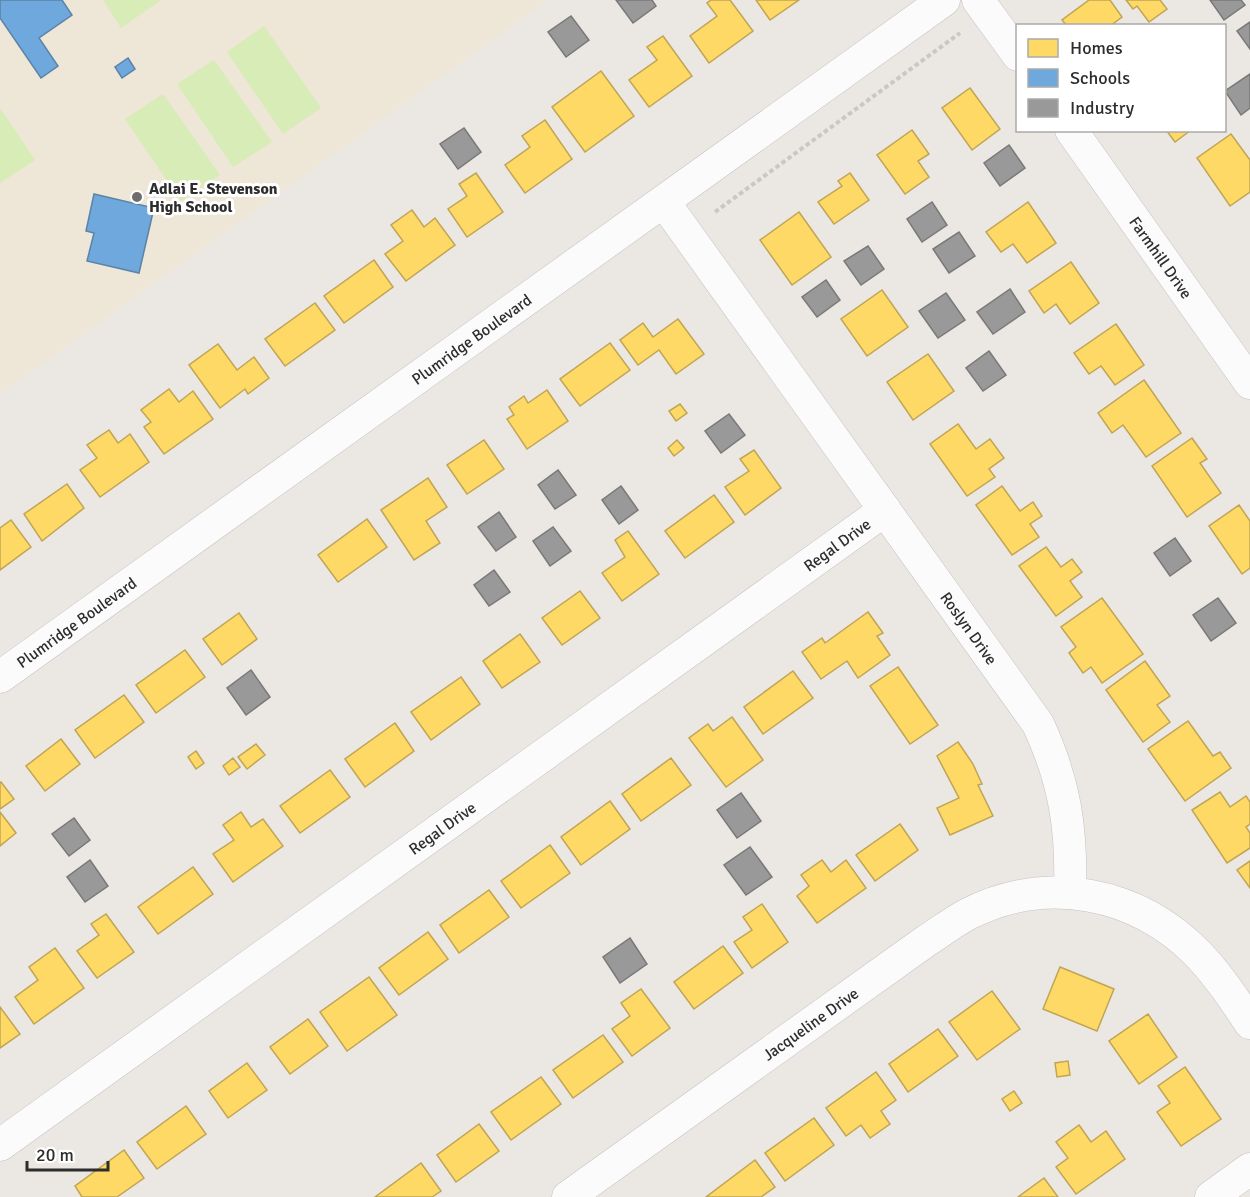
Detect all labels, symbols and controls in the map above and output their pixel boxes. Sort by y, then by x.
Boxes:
legend [1016,24,1226,132]
text: Homes [1070,37,1123,59]
text: Schools [1070,67,1130,89]
text: Industry [1070,97,1135,119]
place label: Adlai E. Stevenson High School [149,179,278,217]
marker: Adlai E. Stevenson High School [130,190,144,204]
street label: Farmhill Drive [1124,213,1196,303]
street label: Plumridge Boulevard [408,290,536,390]
street label: Regal Drive [800,514,875,576]
street label: Plumridge Boulevard [13,573,141,673]
street label: Roslyn Drive [936,588,1001,669]
street label: Regal Drive [405,798,480,860]
street label: Jacqueline Drive [759,984,863,1065]
scale bar [27,1134,108,1172]
text: 20 m [36,1144,74,1166]

